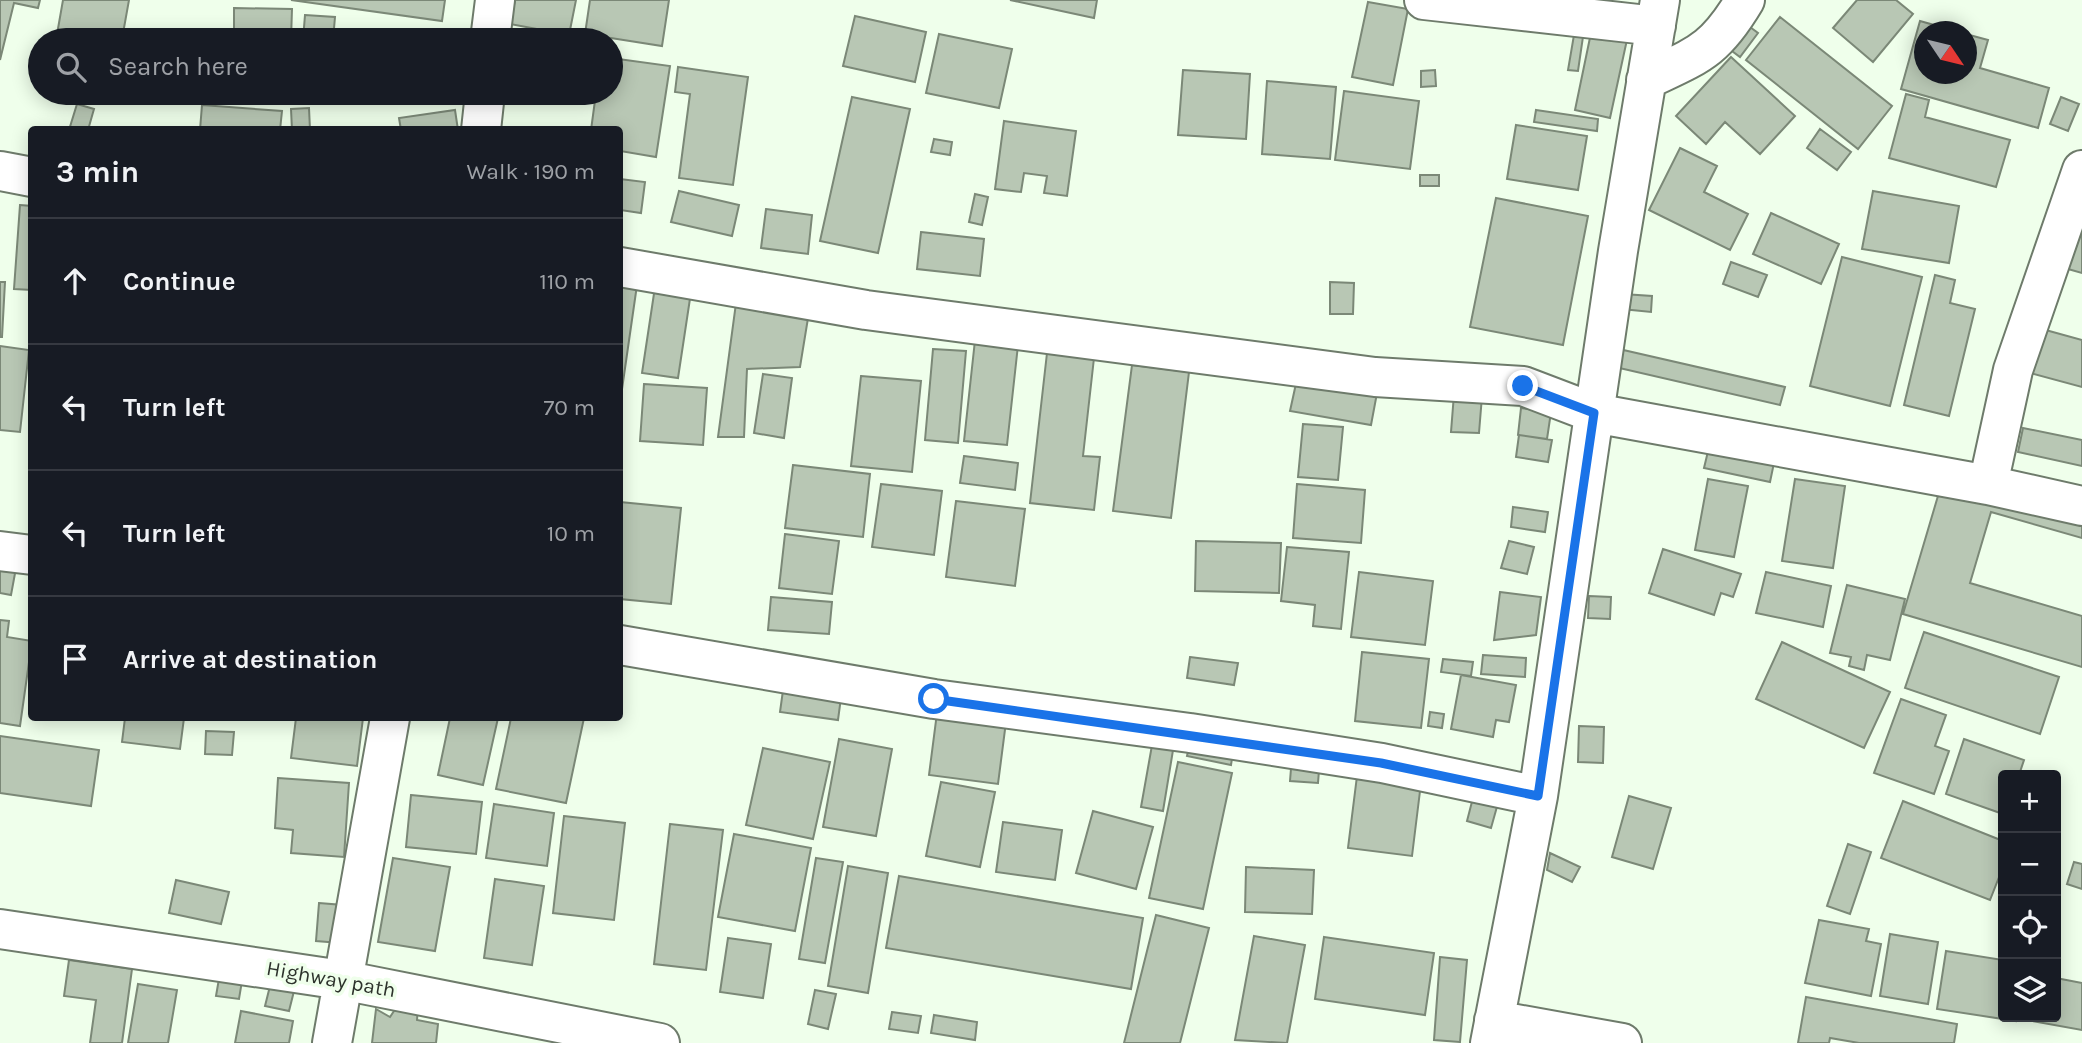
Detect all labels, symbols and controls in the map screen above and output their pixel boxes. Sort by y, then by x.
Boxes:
north arrow [1914,21,1977,84]
search box [28,28,623,105]
icon: search [52,48,90,86]
text: Search here [108,51,248,82]
text: 3 min [56,154,139,190]
text: Walk · 190 m [467,158,595,185]
icon: ahead [56,262,94,300]
text: Continue [123,266,235,297]
text: 110 m [539,268,595,295]
route end [1507,370,1538,401]
icon: left [56,388,94,426]
text: Turn left [123,392,225,423]
text: 70 m [544,394,595,421]
icon: left [56,514,94,552]
text: Turn left [123,518,225,549]
text: 10 m [547,520,595,547]
icon: arrive [56,640,94,678]
text: Arrive at destination [123,644,377,675]
route start [918,683,949,714]
map controls [1998,770,2061,1022]
button: + [1998,770,2061,833]
button: − [1998,833,2061,896]
button: locate [1998,896,2061,959]
street label: Highway path [265,956,397,1002]
button: layers [1998,959,2061,1022]

